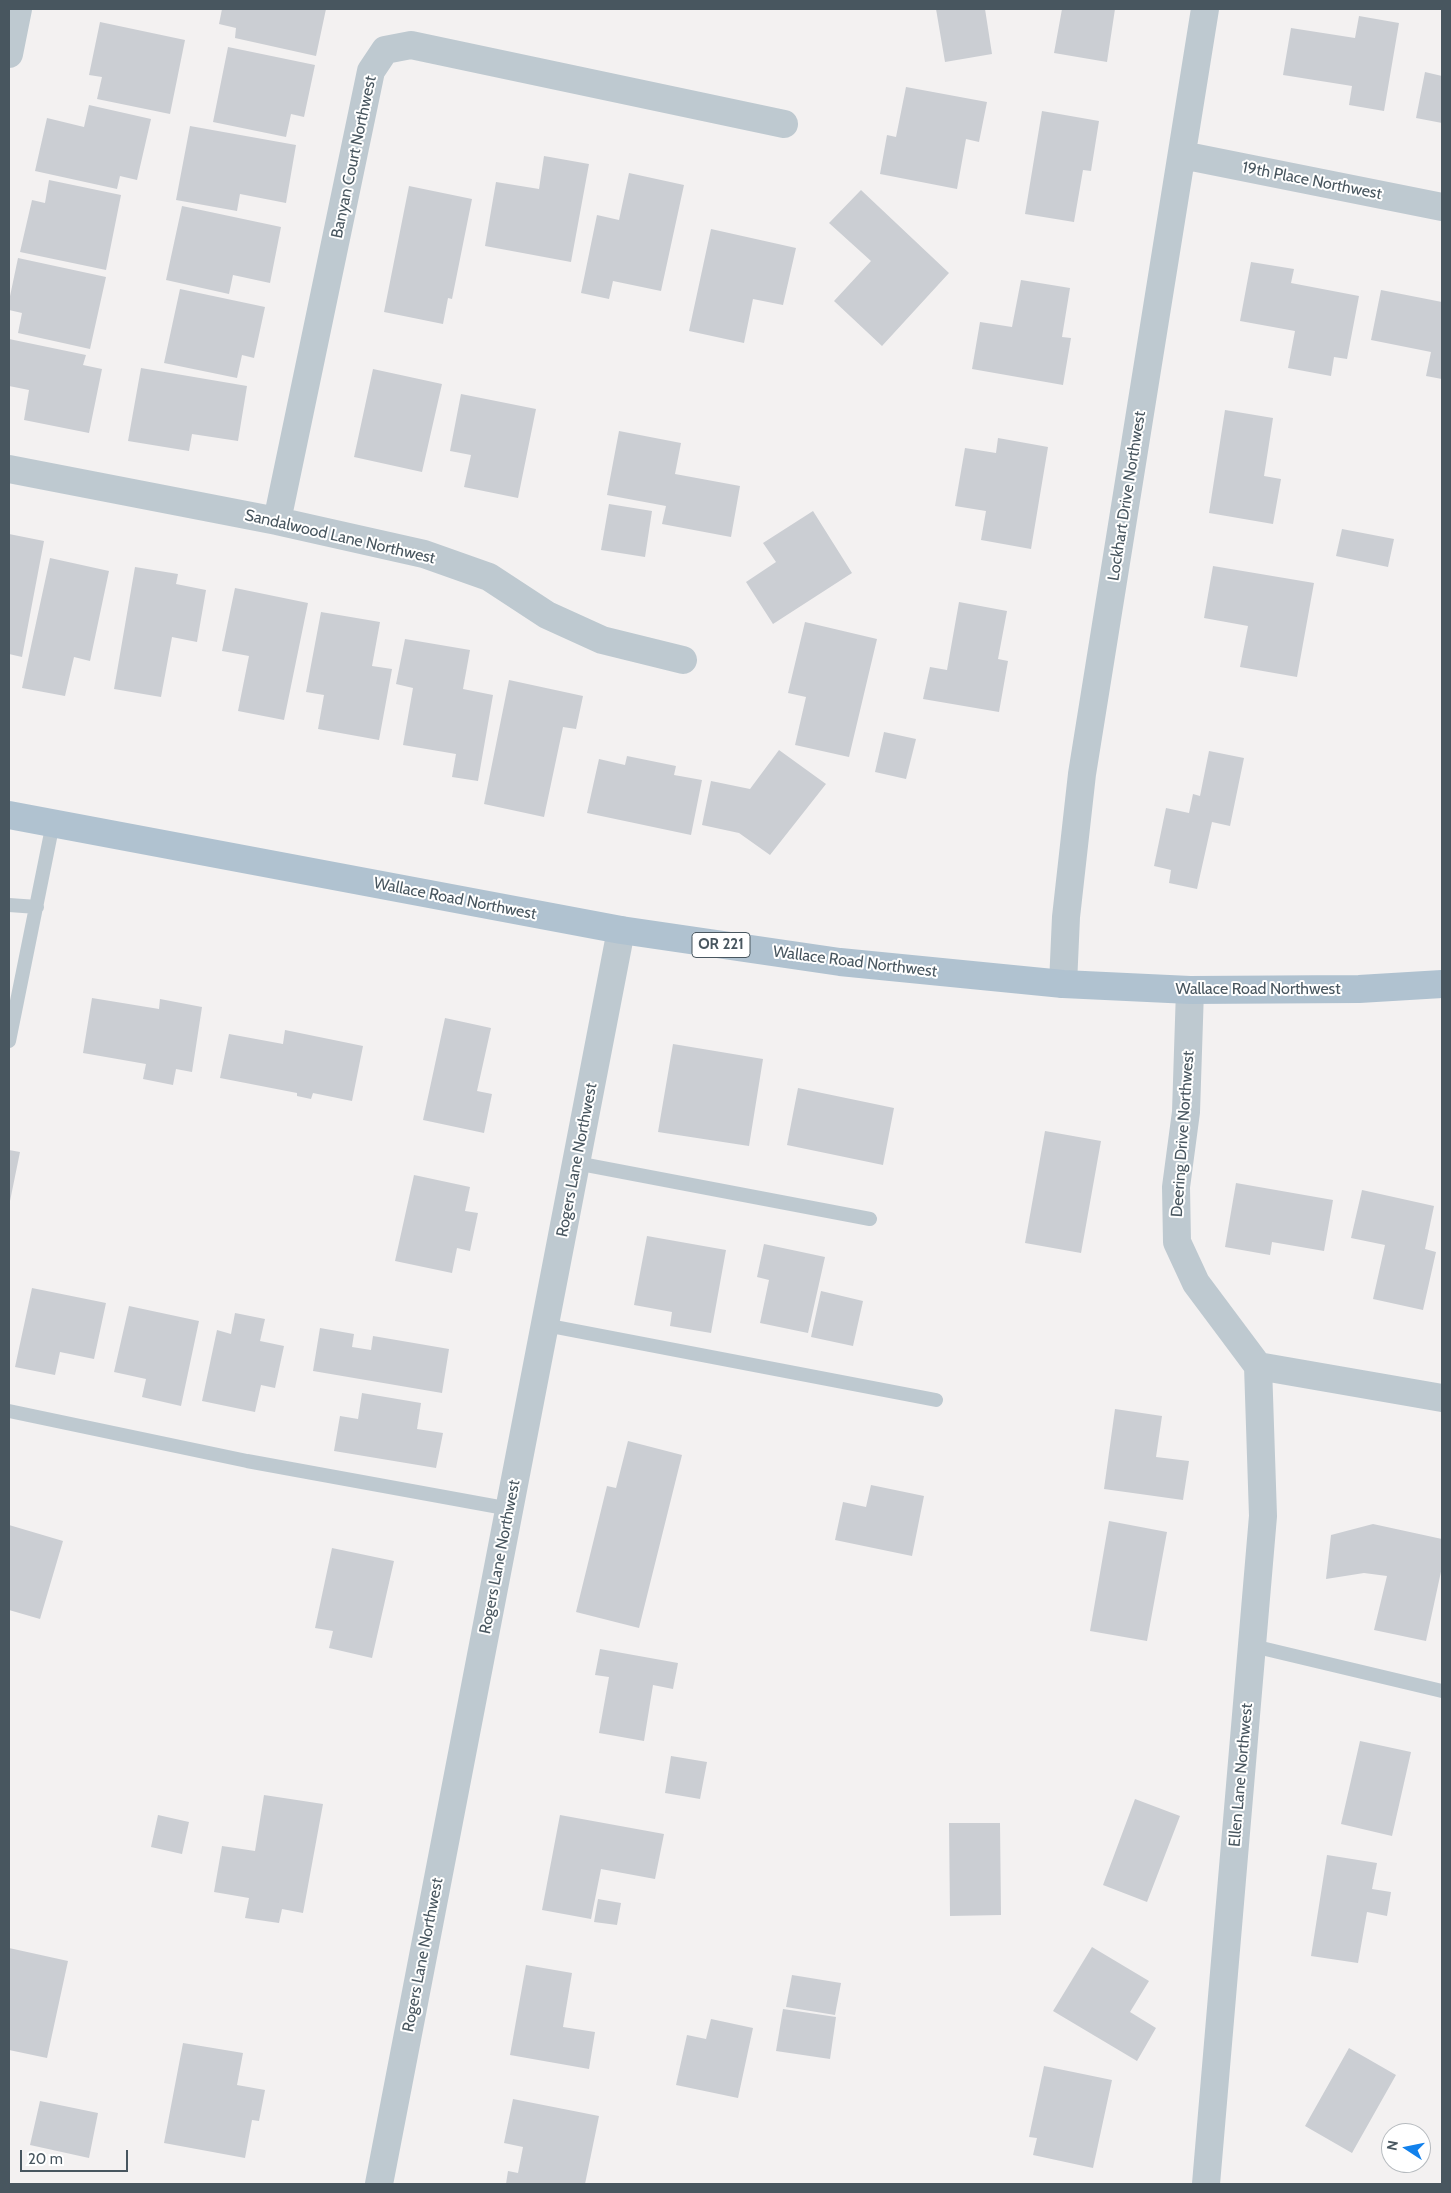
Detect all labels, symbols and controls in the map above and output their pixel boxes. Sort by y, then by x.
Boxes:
street label: Banyan Court Northwest [327,74,381,240]
street label: 19th Place Northwest [1240,158,1384,204]
street label: Lockhart Drive Northwest [1104,410,1150,582]
street label: Sandalwood Lane Northwest [243,506,437,568]
street label: Wallace Road Northwest [372,874,538,924]
road number: OR 221 [692,932,750,958]
street label: Wallace Road Northwest [772,942,938,982]
street label: Wallace Road Northwest [1175,979,1341,999]
street label: Deering Drive Northwest [1168,1050,1198,1218]
street label: Rogers Lane Northwest [553,1081,601,1239]
street label: Rogers Lane Northwest [476,1478,524,1636]
street label: Ellen Lane Northwest [1225,1702,1257,1848]
street label: Rogers Lane Northwest [399,1876,447,2034]
north arrow [1381,2123,1431,2173]
text: N [1382,2139,1402,2152]
scale bar [22,2140,130,2172]
text: 20 m [28,2150,63,2168]

